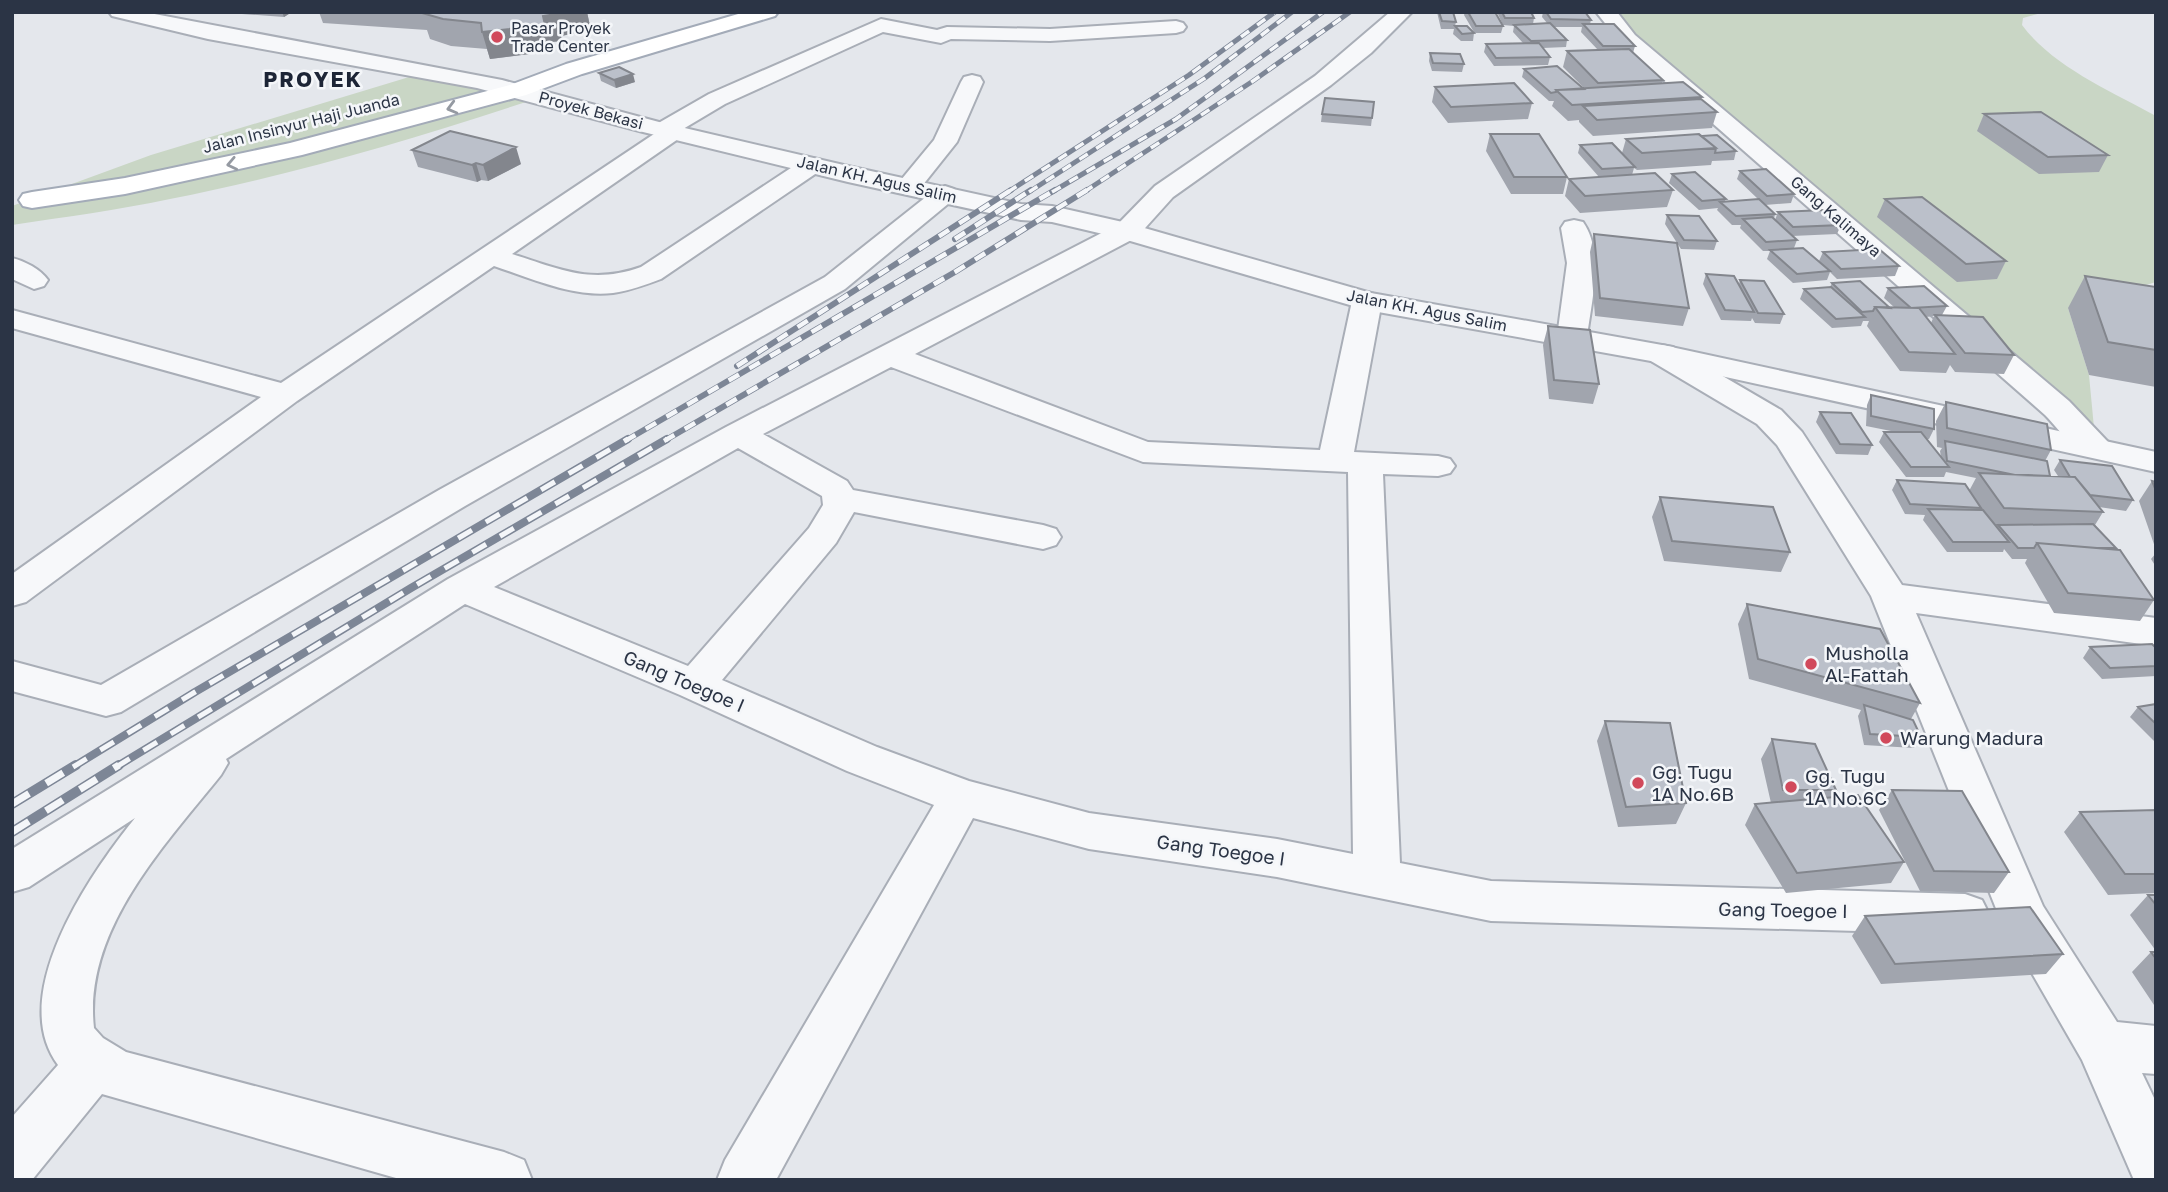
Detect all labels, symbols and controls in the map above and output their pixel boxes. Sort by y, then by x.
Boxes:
place label: Pasar Proyek Trade Center [511,18,611,56]
marker: Pasar Proyek Trade Center [489,29,505,45]
district label: PROYEK [263,66,363,92]
street label: Proyek Bekasi [536,86,646,134]
street label: Jalan Insinyur Haji Juanda [201,89,401,157]
one-way arrow [446,99,458,114]
street label: Jalan KH. Agus Salim [795,151,959,207]
one-way arrow [226,155,238,170]
street label: Gang Kalimaya [1787,171,1885,261]
street label: Jalan KH. Agus Salim [1345,285,1509,335]
place label: Musholla Al-Fattah [1825,641,1909,686]
street label: Gang Toegoe I [620,645,748,716]
marker: Musholla Al-Fattah [1803,656,1819,672]
place label: Warung Madura [1900,726,2043,749]
marker: Warung Madura [1878,730,1894,746]
place label: Gg. Tugu 1A No.6B [1652,760,1734,805]
place label: Gg. Tugu 1A No.6C [1805,764,1887,809]
marker: Gg. Tugu 1A No.6B [1630,775,1646,791]
marker: Gg. Tugu 1A No.6C [1783,779,1799,795]
street label: Gang Toegoe I [1155,829,1287,870]
street label: Gang Toegoe I [1718,897,1848,922]

